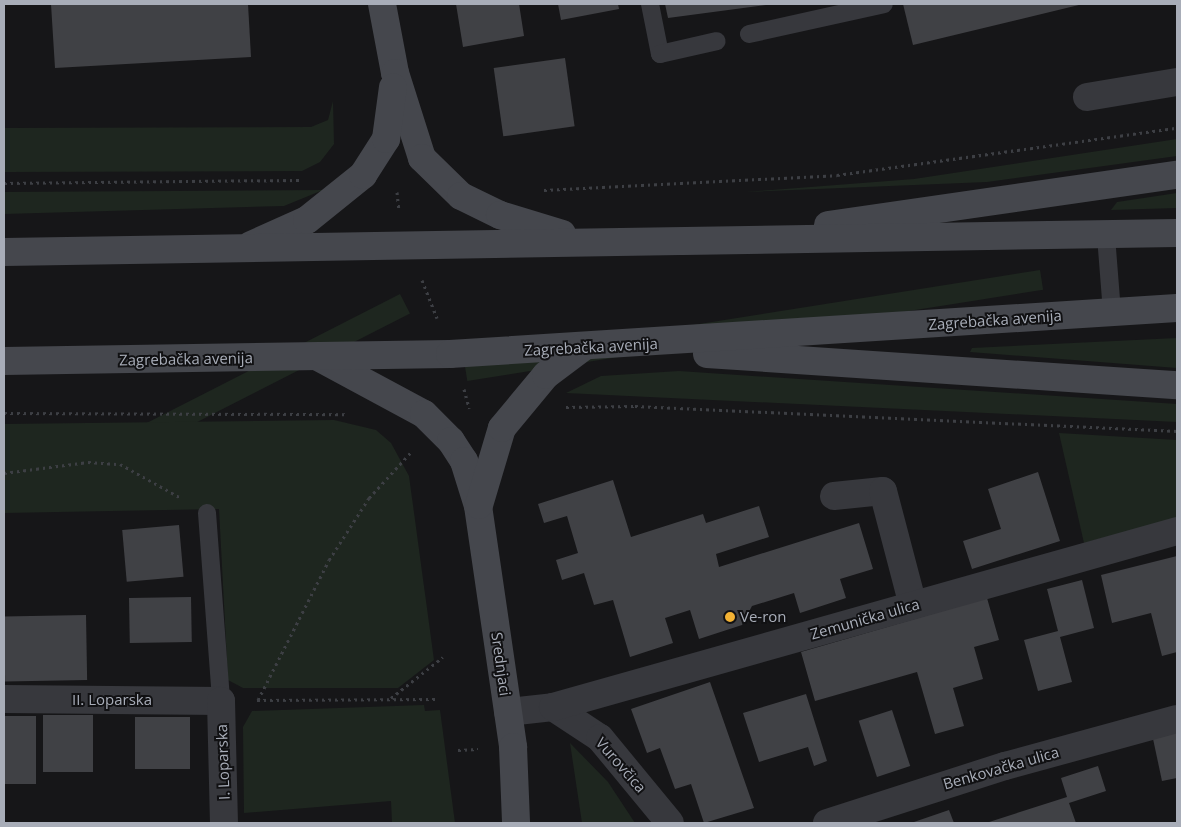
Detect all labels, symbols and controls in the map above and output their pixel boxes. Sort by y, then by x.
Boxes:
street label: Zagrebačka avenija [928,306,1062,334]
street label: Zagrebačka avenija [524,335,658,359]
street label: Zagrebačka avenija [119,349,253,369]
street label: Zemunička ulica [808,595,922,643]
place label: Ve-ron [740,608,787,626]
marker: Ve-ron [724,611,736,623]
street label: Srednjaci [488,631,514,697]
street label: II. Loparska [72,691,152,709]
street label: I. Loparska [213,724,233,800]
street label: Vurovčica [592,734,650,796]
street label: Benkovačka ulica [941,743,1061,793]

